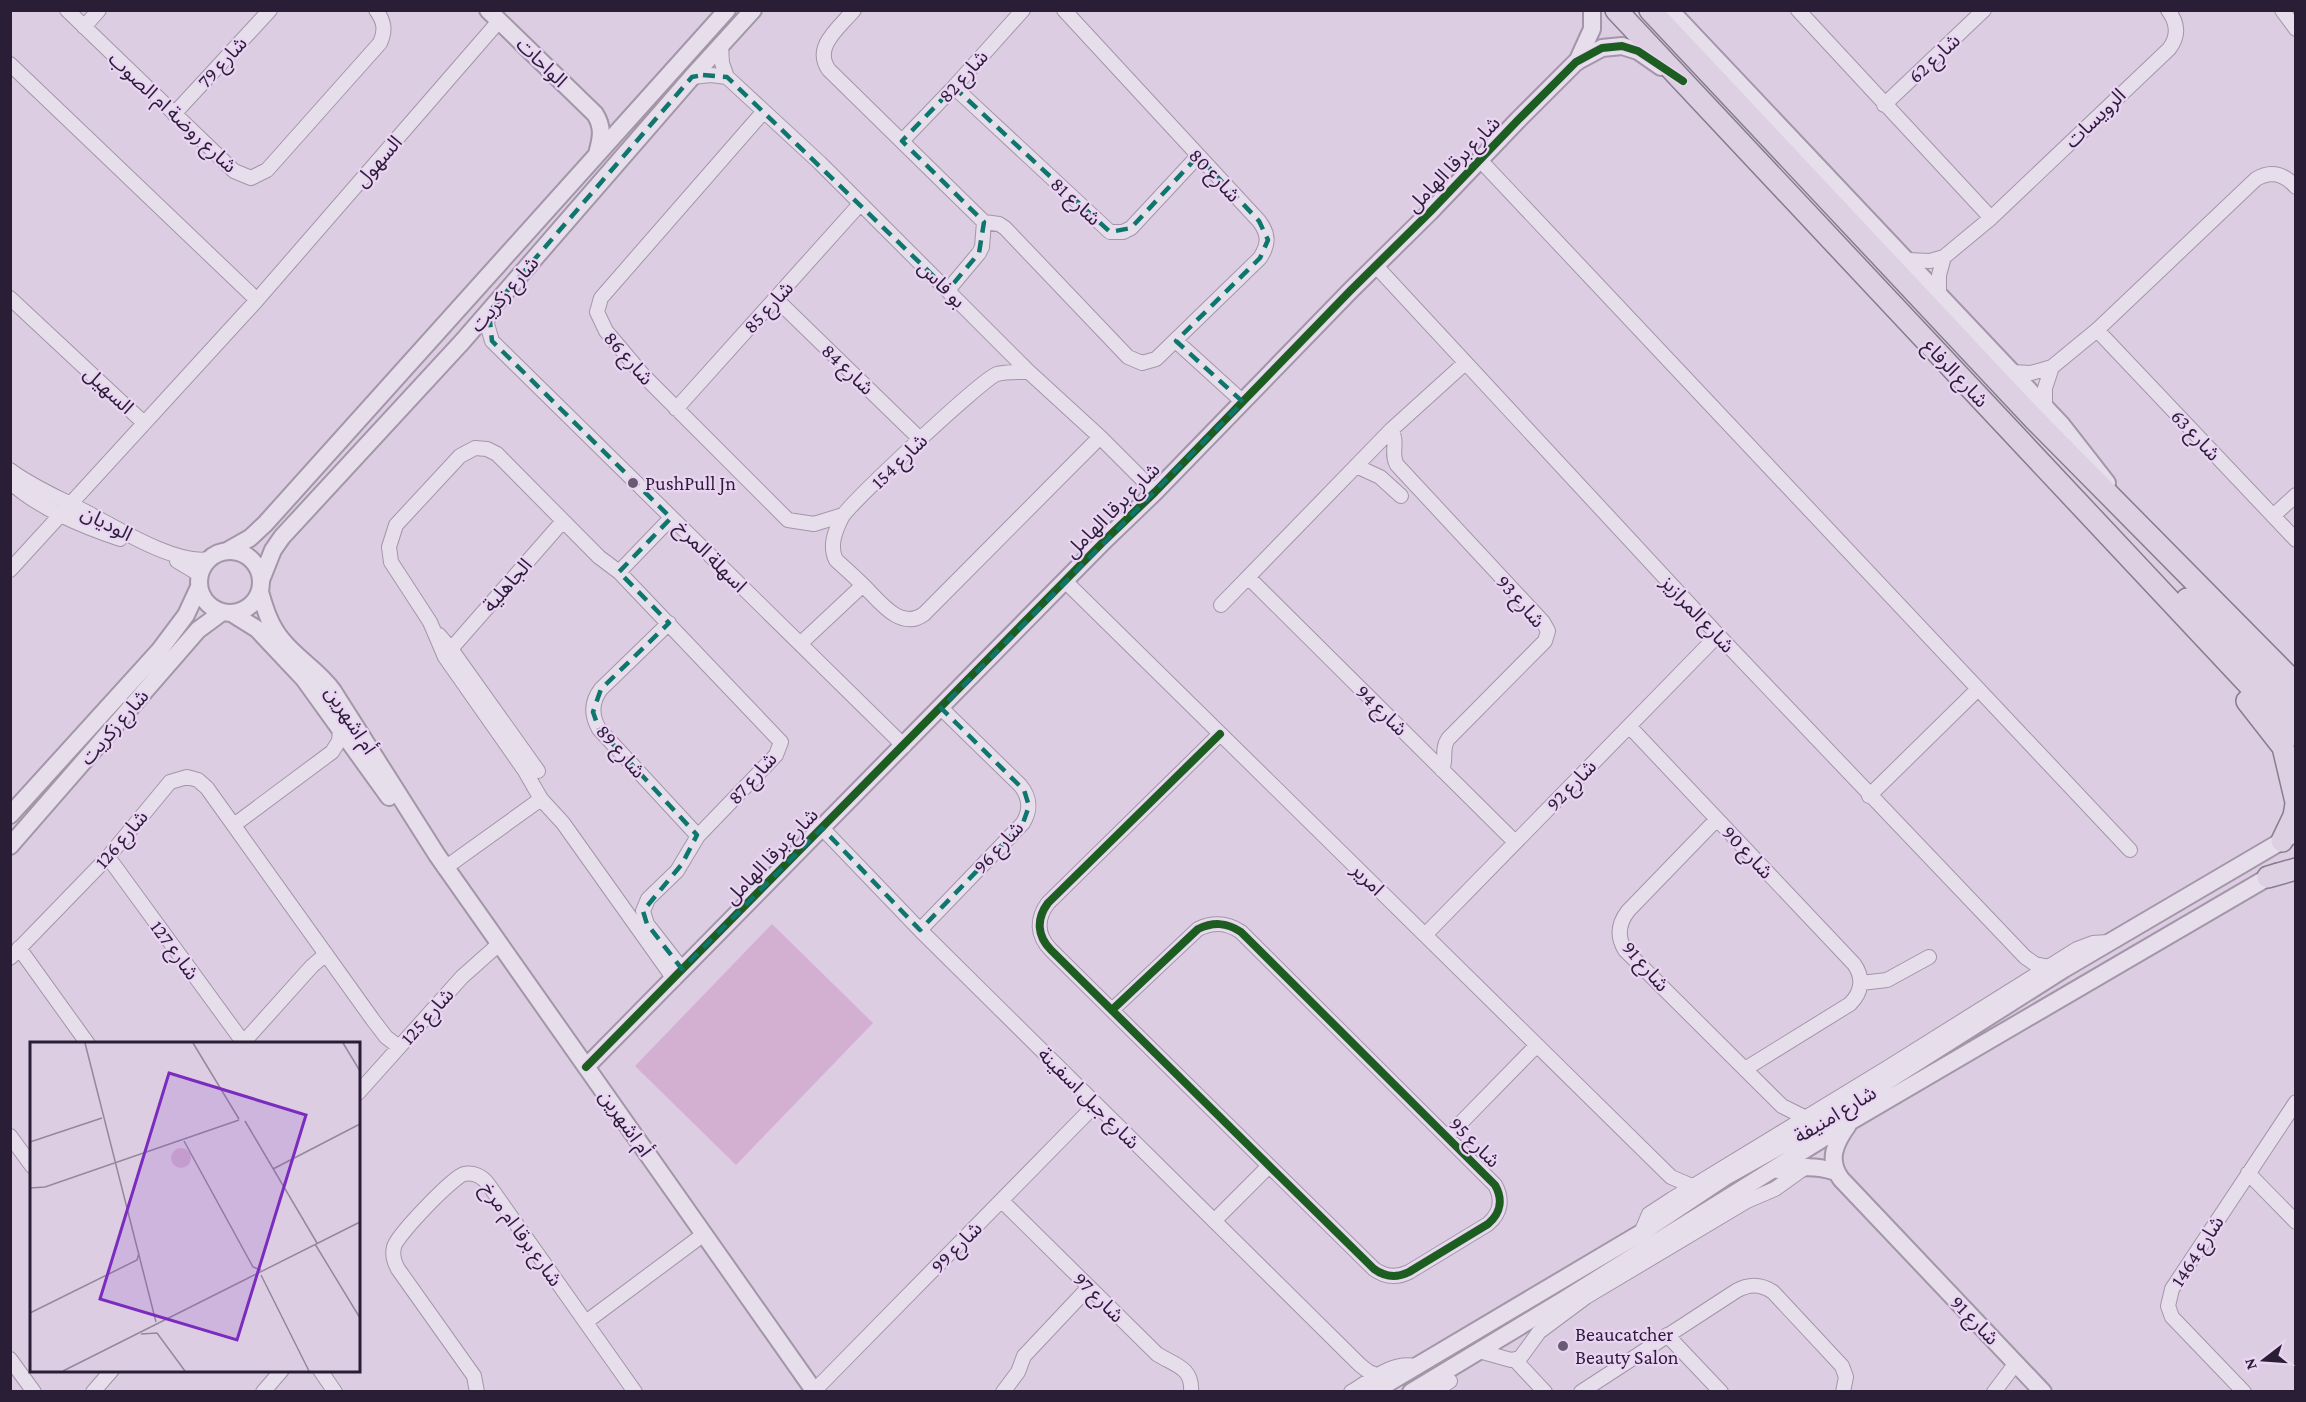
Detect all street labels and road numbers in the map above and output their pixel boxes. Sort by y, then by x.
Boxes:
street label: شارع 62 [1904,29,1967,90]
street label: شارع 79 [193,32,254,95]
street label: الواحات [511,33,572,92]
street label: شارع 82 [934,45,995,109]
street label: شارع روضة ام الصوب [102,47,242,180]
street label: الرويسات [2060,84,2130,153]
street label: شارع برقا الهامل [1402,111,1507,219]
street label: السهول [350,131,407,192]
street label: شارع 80 [1182,144,1245,209]
street label: شارع 81 [1044,172,1105,232]
street label: شارع زكريت [465,252,546,339]
street label: بو فاس [913,256,970,313]
street label: شارع 85 [739,277,800,340]
street label: شارع 86 [597,327,658,392]
street label: شارع الرفاع [1916,334,1993,414]
street label: شارع 84 [815,339,879,402]
street label: السهيل [79,362,138,419]
street label: شارع 63 [2164,405,2225,468]
street label: شارع 154 [867,429,934,496]
street label: شارع برقا الهامل [1060,458,1167,565]
street label: الوديان [77,501,136,546]
street label: اسهلة المرخ [668,516,751,599]
street label: الجاهلية [478,554,536,616]
street label: شارع 93 [1489,570,1550,634]
street label: شارع المرازيز [1653,570,1739,660]
street label: شارع 94 [1349,680,1412,743]
street label: أم اشهرين [318,682,382,760]
street label: شارع زكريت [75,685,156,772]
street label: شارع 89 [589,720,650,785]
street label: شارع 87 [723,748,784,811]
street label: شارع 92 [1542,755,1603,818]
street label: شارع برقا الهامل [720,803,825,911]
street label: شارع 126 [90,806,155,875]
street label: شارع 96 [968,816,1030,880]
street label: شارع 90 [1715,821,1778,886]
street label: امرير [1346,858,1389,900]
street label: شارع 127 [143,916,204,986]
street label: شارع 91 [1615,936,1674,998]
street label: شارع 125 [396,983,461,1051]
street label: شارع جبل اسفينة [1031,1043,1144,1156]
street label: شارع امنيفة [1790,1081,1882,1151]
street label: أم اشهرين [592,1085,657,1163]
street label: شارع 95 [1442,1112,1505,1175]
street label: شارع برقا ام مرخ [474,1178,567,1293]
street label: شارع 1464 [2166,1211,2231,1293]
street label: شارع 99 [926,1217,989,1280]
street label: شارع 97 [1067,1267,1129,1329]
street label: شارع 91 [1944,1291,2004,1352]

